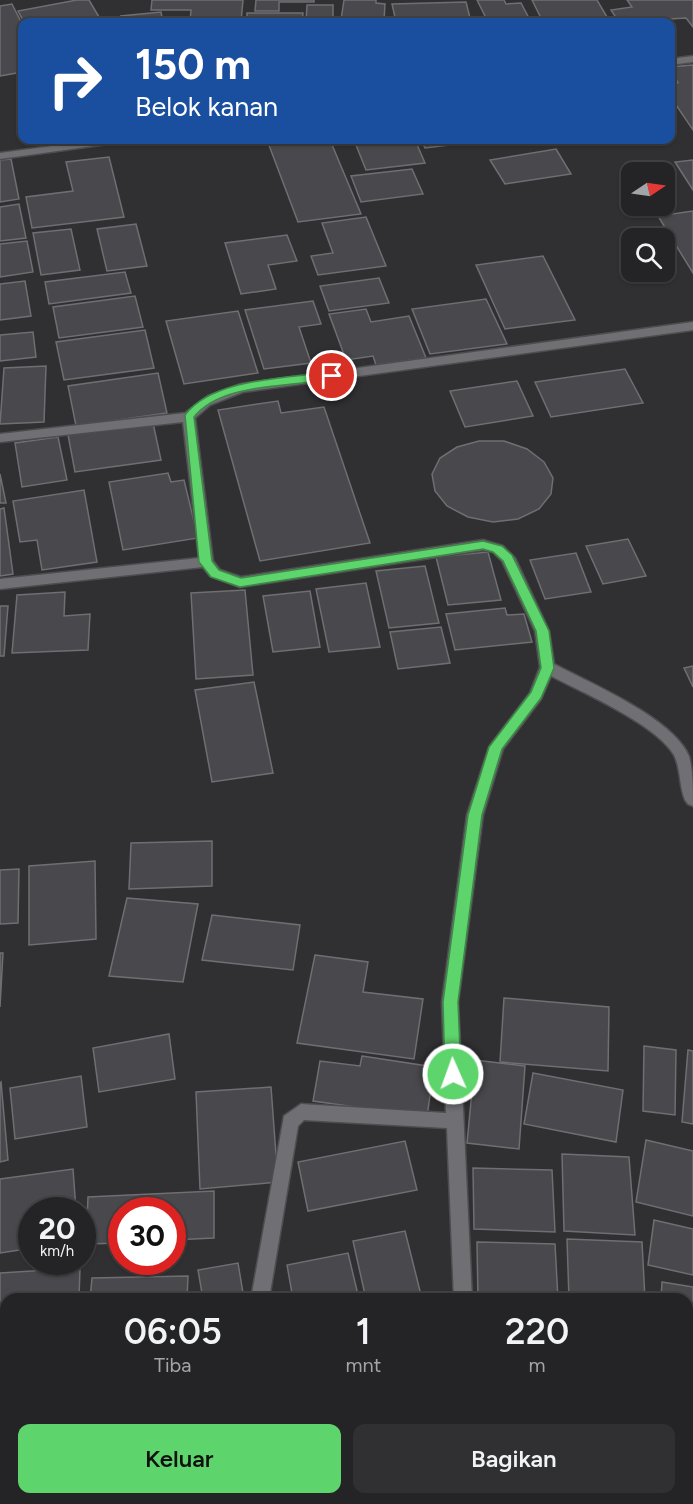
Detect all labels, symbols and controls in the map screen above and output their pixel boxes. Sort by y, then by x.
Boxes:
text: 150 m [135,39,251,90]
icon: right [36,42,114,120]
text: Belok kanan [135,90,278,123]
north arrow [621,162,675,216]
map controls [621,162,675,282]
button: search [621,228,675,282]
pin [306,350,357,401]
icon: arrive [315,359,348,392]
position arrow [421,1042,485,1106]
speed limit sign: 30 [108,1197,186,1275]
text: 20 [39,1210,75,1247]
text: km/h [40,1242,74,1260]
text: 06:05 [124,1310,222,1353]
text: 1 [356,1310,371,1353]
text: 220 [505,1310,569,1353]
text: Tiba [154,1353,192,1377]
text: mnt [345,1353,381,1377]
text: m [529,1353,546,1377]
button: Keluar [18,1424,341,1493]
button: Bagikan [353,1424,675,1493]

